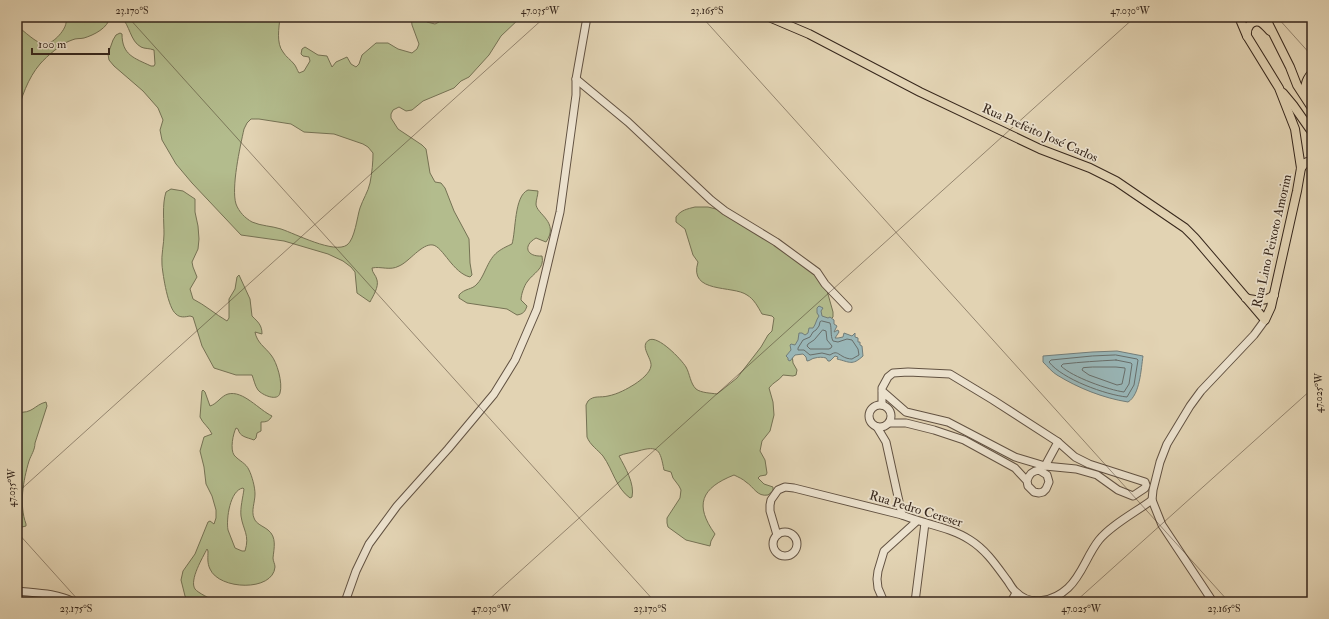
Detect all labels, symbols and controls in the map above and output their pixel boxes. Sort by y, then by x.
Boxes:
text: 23.170°S [115,5,149,17]
text: 47.035°W [521,5,560,17]
text: 23.165°S [691,5,723,17]
text: 47.030°W [1110,5,1150,17]
scale bar [32,30,109,56]
text: 100 m [38,37,67,52]
street label: Rua Prefeito José Carlos [980,100,1101,166]
street label: Rua Lino Peixoto Amorim [1249,173,1295,309]
text: 47.025°W [1313,372,1325,413]
text: 47.035°W [6,468,18,507]
street label: Rua Pedro Cereser [867,487,965,531]
text: 23.175°S [60,603,92,615]
text: 47.030°W [471,603,511,615]
text: 23.170°S [633,603,667,615]
text: 47.025°W [1061,603,1102,615]
text: 23.165°S [1208,603,1240,615]

